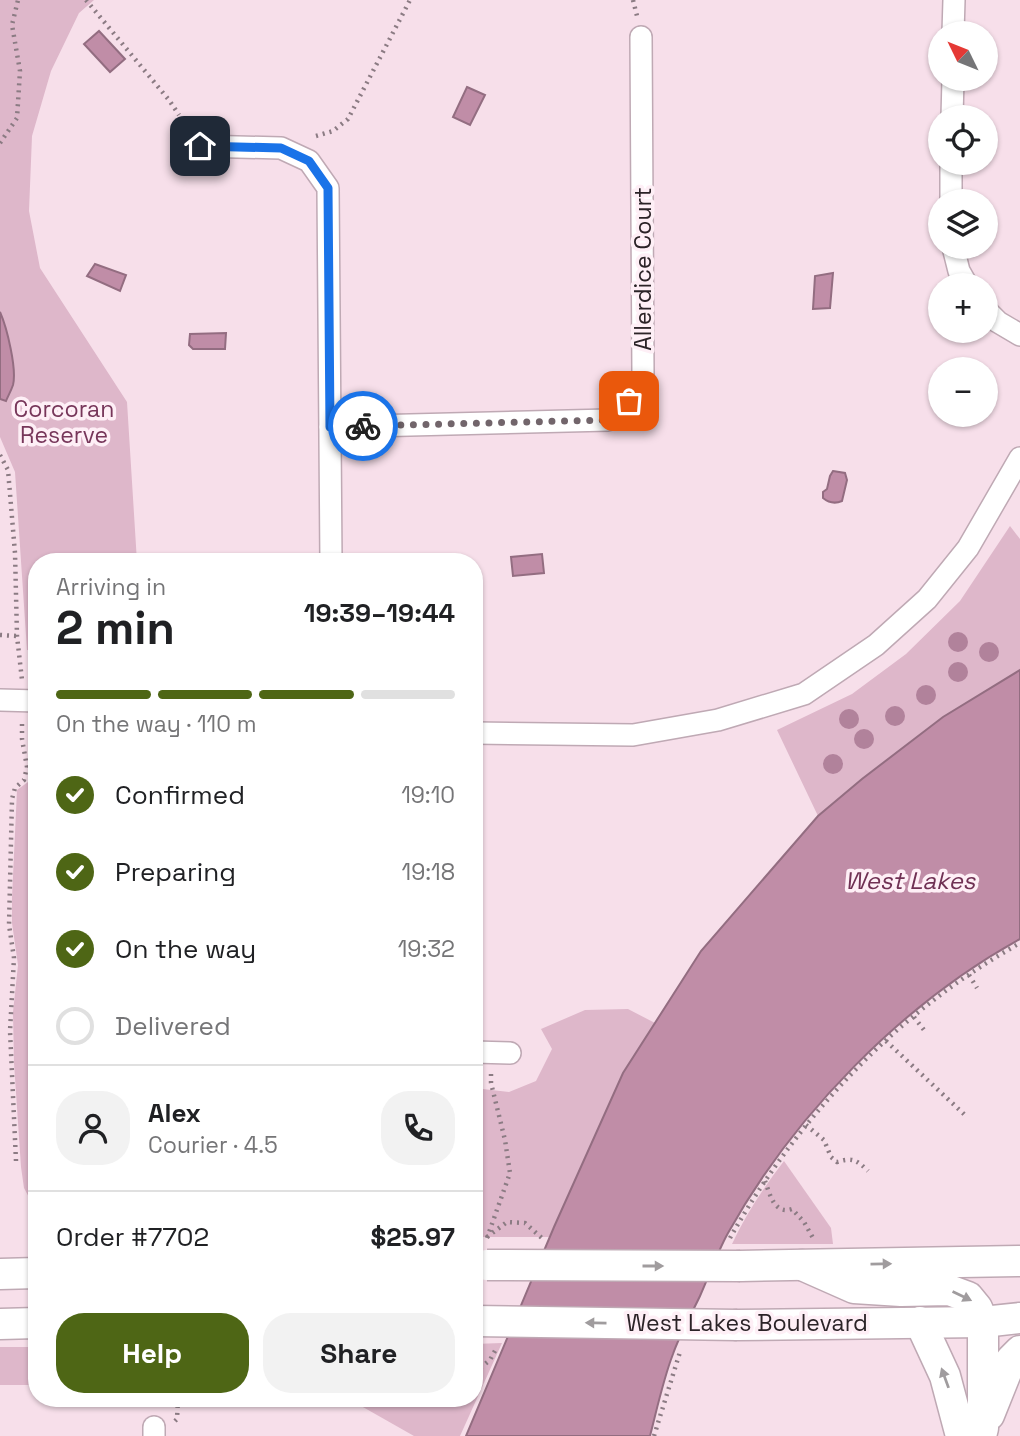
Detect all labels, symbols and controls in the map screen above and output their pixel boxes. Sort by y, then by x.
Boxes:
north arrow [928,21,998,91]
map controls [928,21,998,427]
button: locate [928,105,998,175]
pin [170,116,230,176]
icon: home [181,127,219,165]
street label: Allerdice Court [628,187,658,351]
button: layers [928,189,998,259]
button: + [928,273,998,343]
button: − [928,357,998,427]
pin [599,371,659,431]
icon: bag [610,382,648,420]
courier [328,391,398,461]
park label: Corcoran Reserve [14,394,114,450]
icon: bike [344,407,382,445]
text: Arriving in [56,572,166,602]
text: 19:39–19:44 [304,596,455,630]
text: 2 min [56,599,175,657]
text: On the way · 110 m [56,709,257,739]
icon: check [56,776,94,814]
text: Confirmed [115,778,245,812]
text: 19:10 [401,780,455,810]
icon: check [56,853,94,891]
text: Preparing [115,855,236,889]
text: 19:18 [402,857,455,887]
water label: West Lakes [845,865,977,896]
icon: check [56,930,94,968]
text: On the way [115,932,256,966]
text: 19:32 [398,934,455,964]
text: Delivered [115,1009,231,1043]
button: person [56,1091,130,1165]
button: phone [381,1091,455,1165]
text: Alex [148,1096,201,1130]
text: Courier · 4.5 [148,1130,278,1160]
text: Order #7702 [56,1220,209,1254]
text: $25.97 [371,1220,455,1254]
one-way arrow [871,1258,893,1270]
one-way arrow [642,1260,664,1272]
one-way arrow [951,1290,972,1302]
street label: West Lakes Boulevard [626,1308,868,1338]
button: Help [56,1313,249,1393]
button: Share [263,1313,455,1393]
one-way arrow [584,1317,606,1329]
one-way arrow [939,1367,950,1388]

